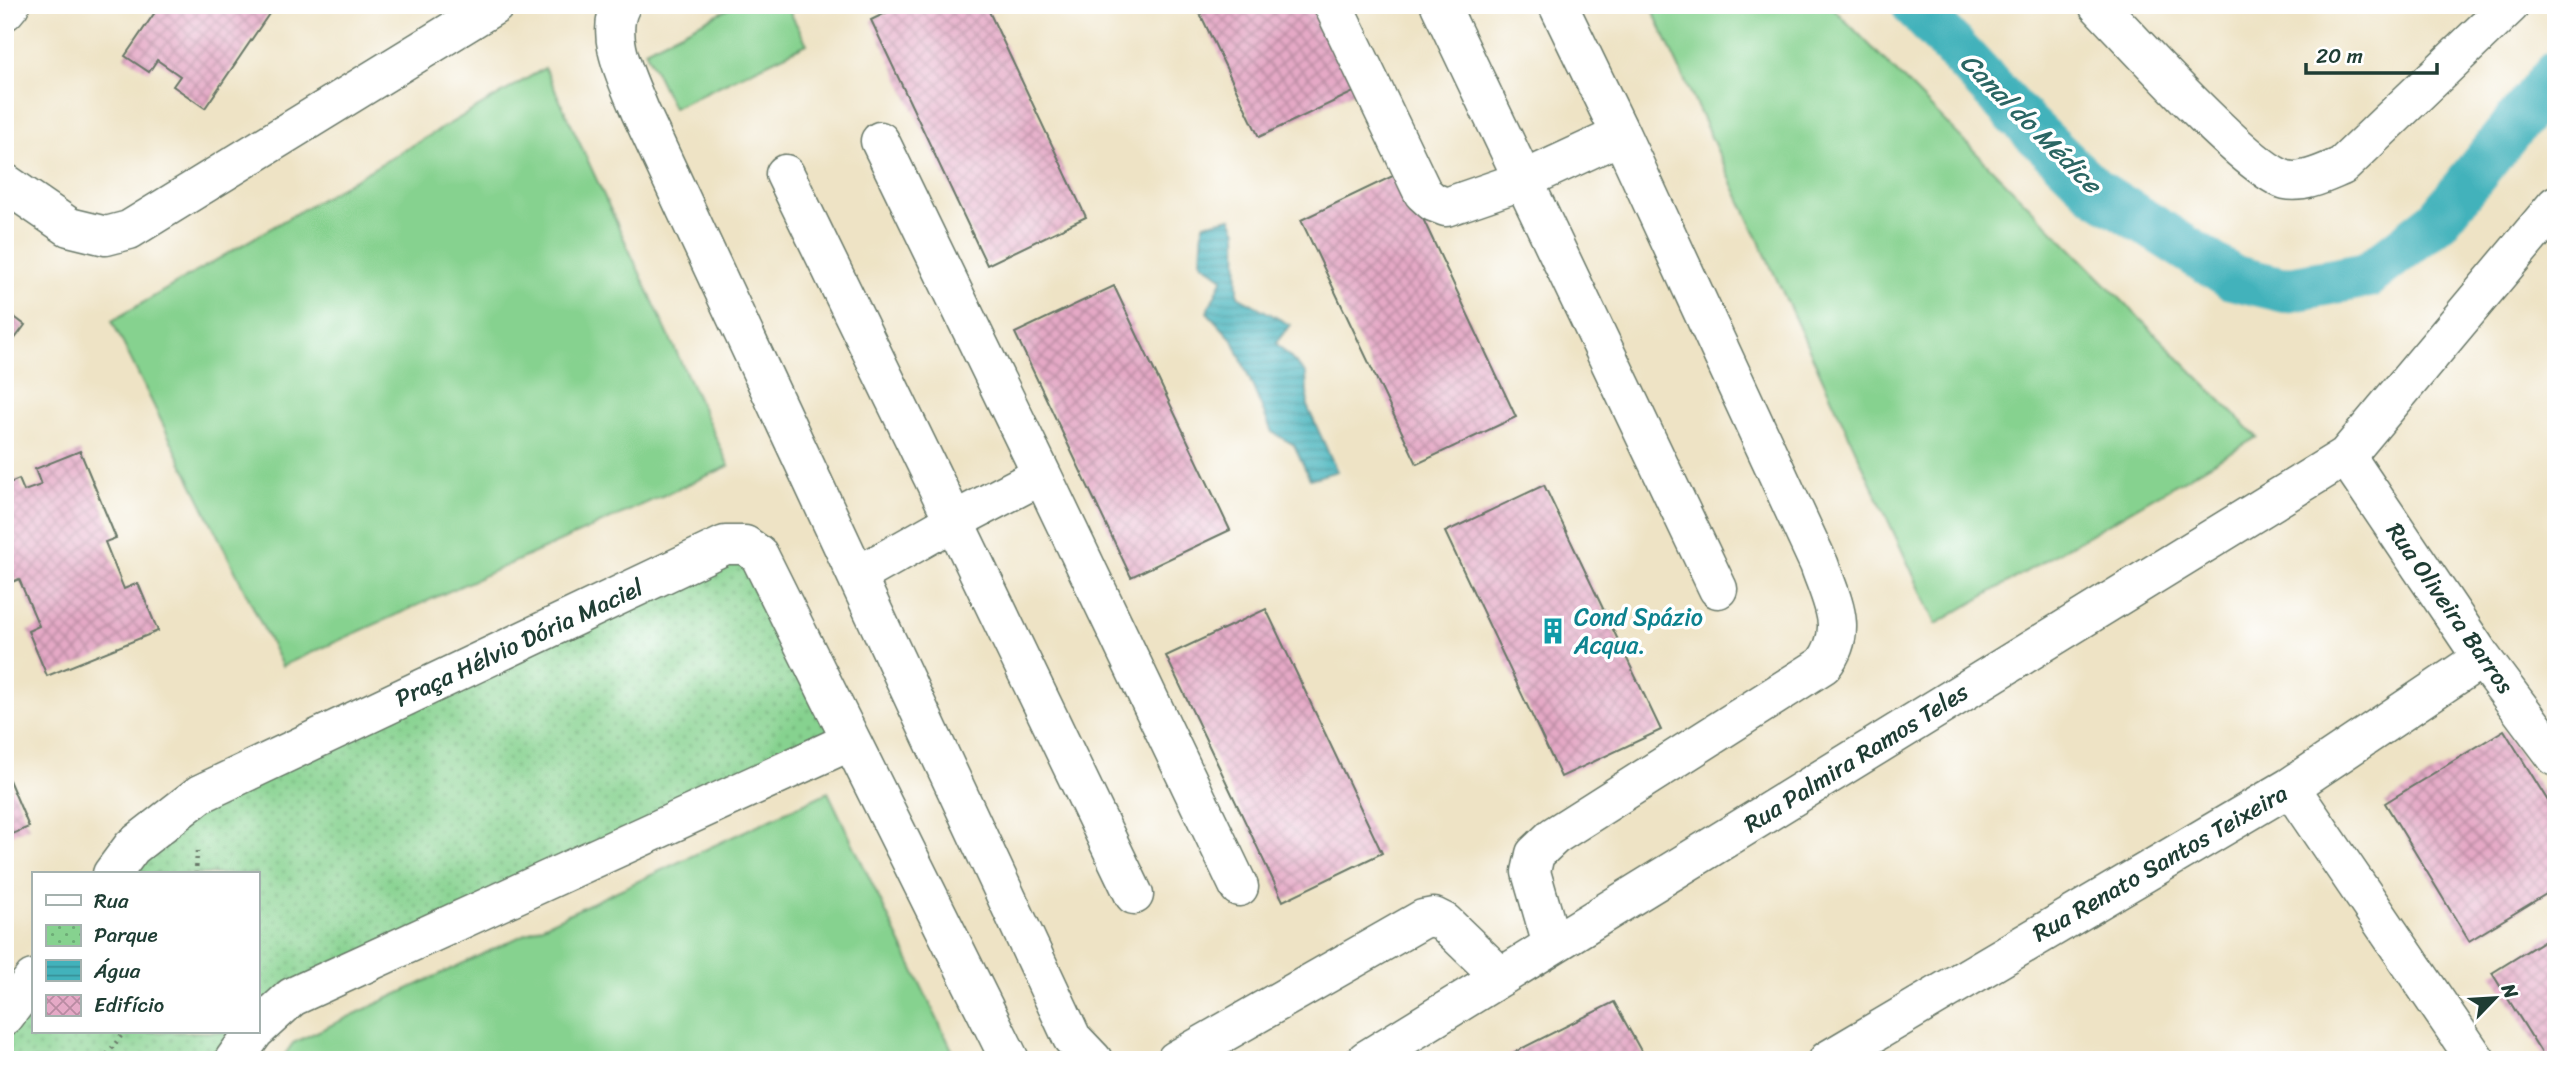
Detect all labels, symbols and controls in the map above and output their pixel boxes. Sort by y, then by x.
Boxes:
scale bar [2306,32,2437,76]
text: 20 m [2316,37,2363,75]
water label: Canal do Médice [1949,41,2115,207]
street label: Rua Oliveira Barros [2375,513,2525,703]
street label: Praça Hélvio Dória Maciel [388,566,651,719]
place label: Cond Spázio Acqua. [1573,596,1703,666]
building icon: Cond Spázio Acqua. [1538,616,1568,646]
street label: Rua Palmira Ramos Teles [1735,671,1978,844]
street label: Rua Renato Santos Teixeira [2024,773,2296,953]
legend [32,872,259,1034]
text: Rua [94,882,129,920]
text: Parque [94,916,158,954]
text: Água [93,952,141,990]
north arrow [2460,964,2530,1034]
text: N [2492,977,2528,1005]
text: Edifício [94,986,164,1024]

